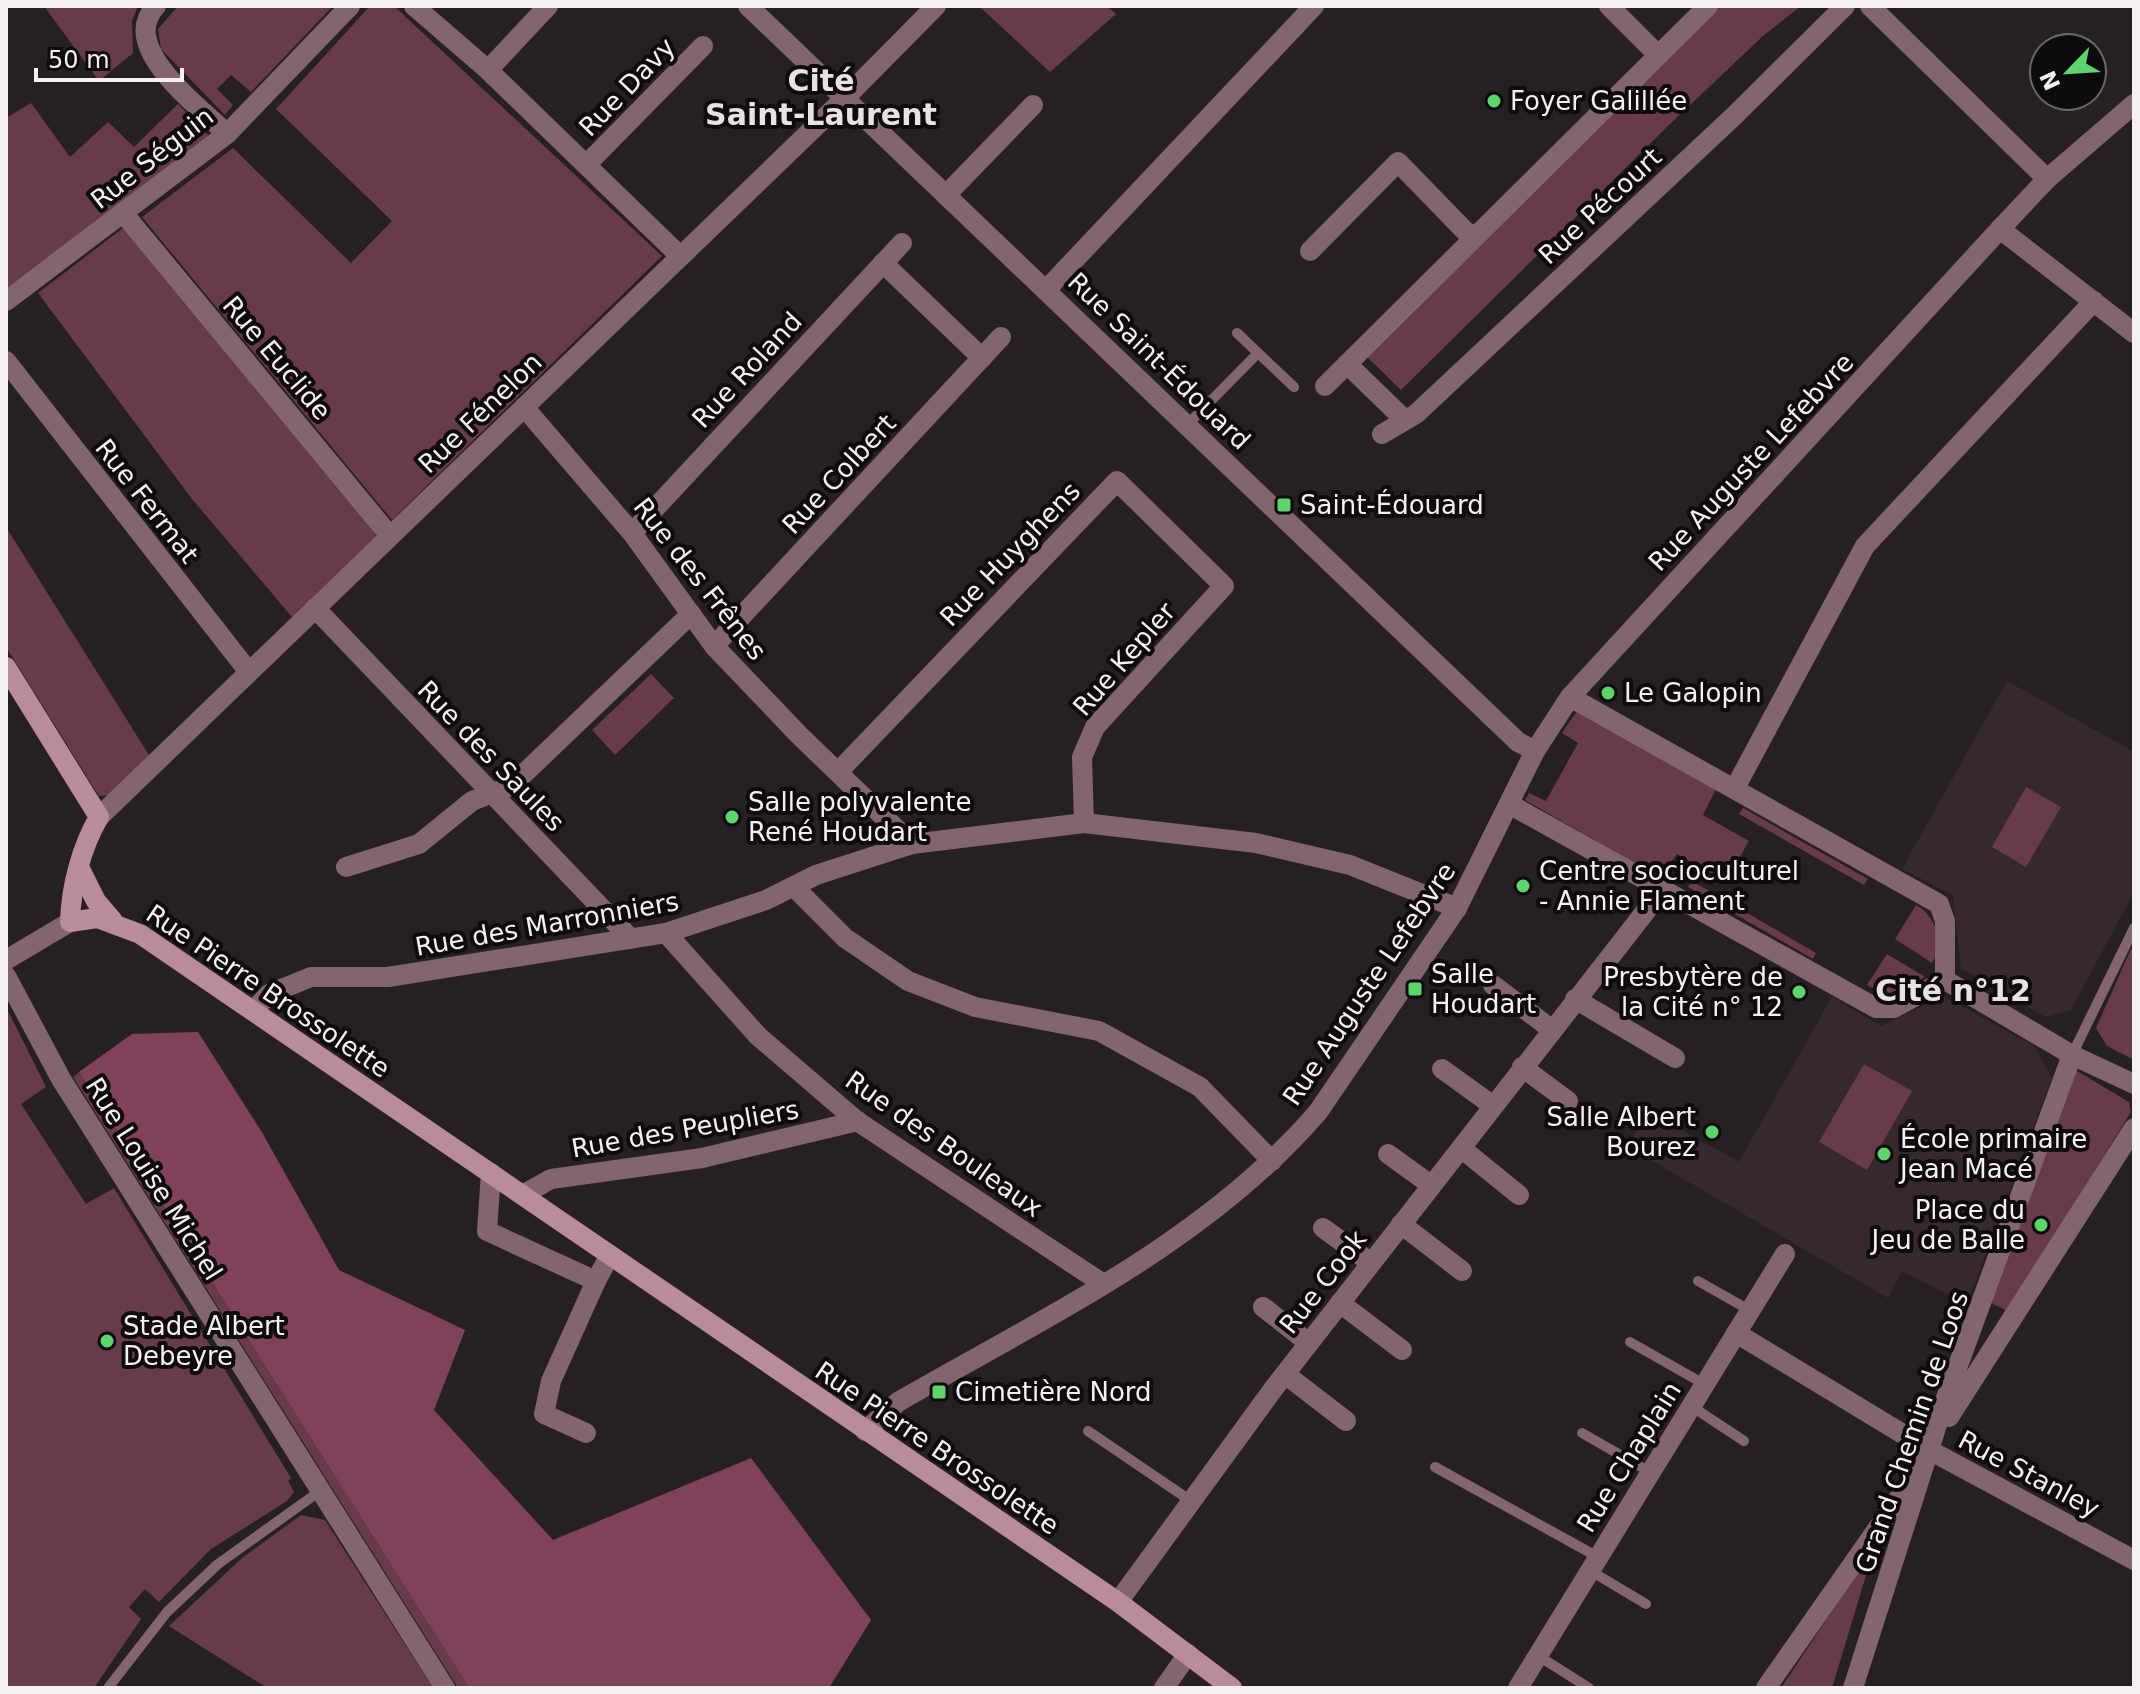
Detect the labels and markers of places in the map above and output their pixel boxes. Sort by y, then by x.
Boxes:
place label: Foyer Galillée [1510,86,1687,116]
marker: Foyer Galillée [1485,92,1503,110]
place label: Saint-Édouard [1300,489,1484,520]
marker: Saint-Édouard [1275,496,1293,514]
place label: Le Galopin [1624,678,1762,708]
marker: Le Galopin [1599,684,1617,702]
place label: Salle polyvalente René Houdart [748,787,971,847]
marker: Salle polyvalente René Houdart [723,808,741,826]
place label: Centre socioculturel - Annie Flament [1539,856,1799,916]
marker: Centre socioculturel - Annie Flament [1514,877,1532,895]
place label: Salle Houdart [1431,959,1536,1019]
place label: Presbytère de la Cité n° 12 [1603,962,1783,1022]
marker: Salle Houdart [1406,980,1424,998]
marker: Presbytère de la Cité n° 12 [1790,983,1808,1001]
place label: Salle Albert Bourez [1546,1102,1696,1162]
marker: Salle Albert Bourez [1703,1123,1721,1141]
place label: École primaire Jean Macé [1898,1123,2087,1184]
marker: École primaire Jean Macé [1875,1145,1893,1163]
place label: Place du Jeu de Balle [1870,1195,2025,1255]
marker: Place du Jeu de Balle [2032,1216,2050,1234]
place label: Stade Albert Debeyre [123,1311,285,1371]
marker: Stade Albert Debeyre [98,1332,116,1350]
place label: Cimetière Nord [955,1377,1152,1407]
marker: Cimetière Nord [930,1383,948,1401]

